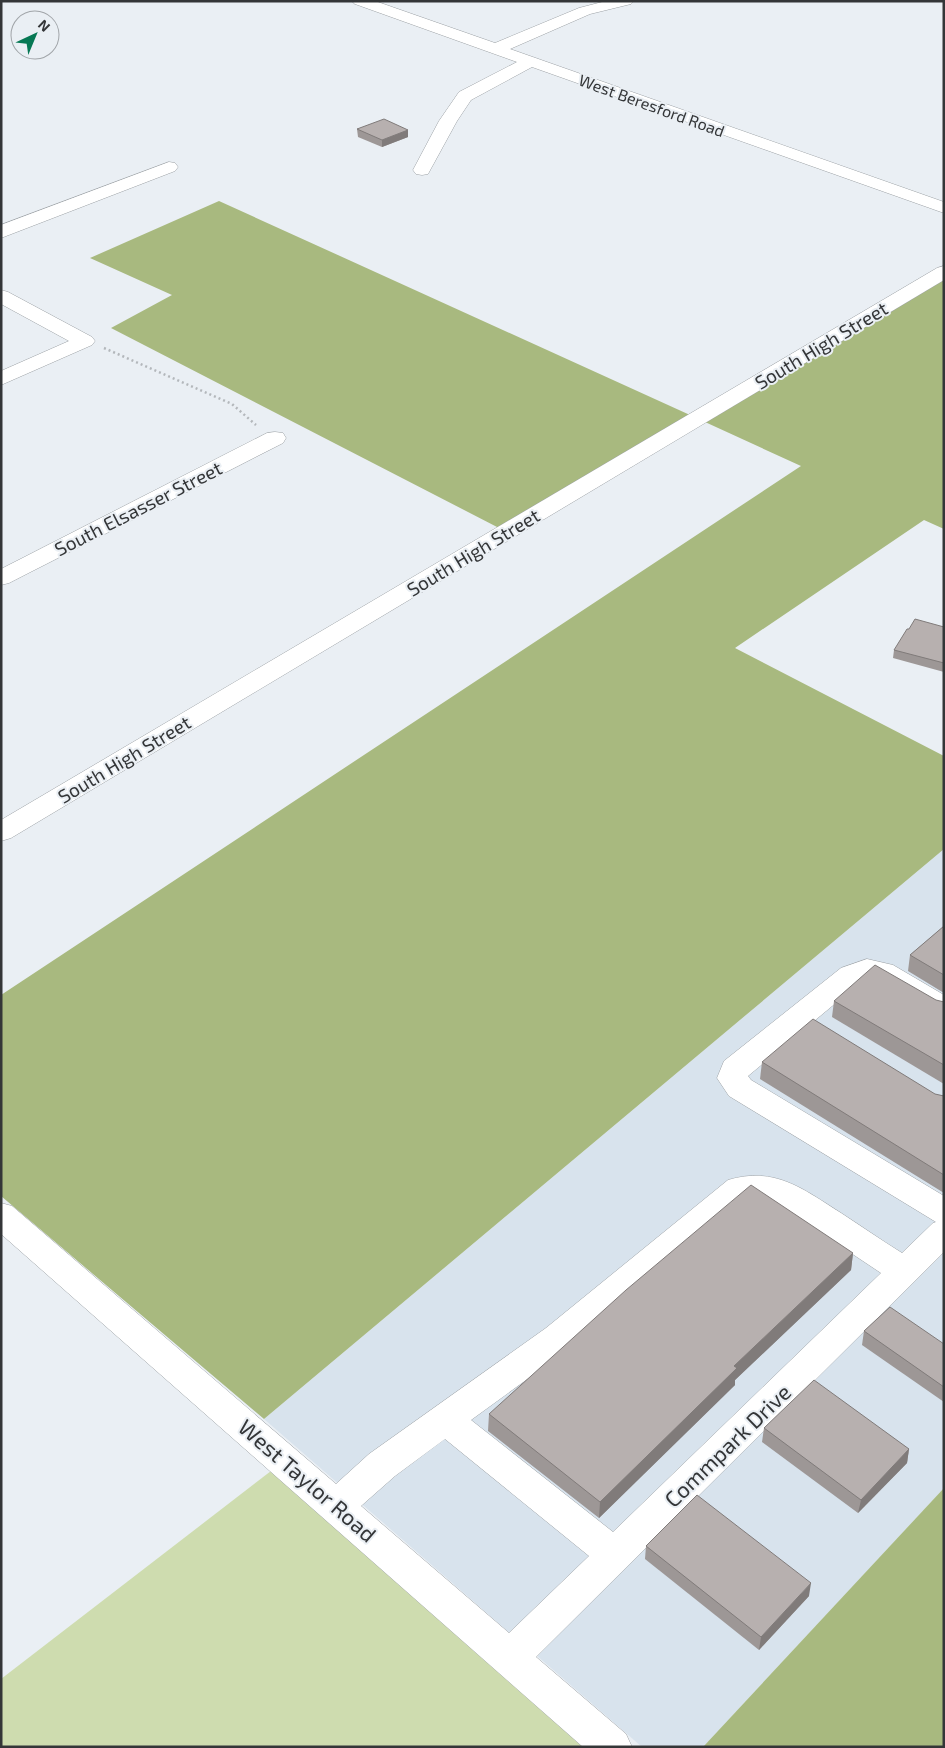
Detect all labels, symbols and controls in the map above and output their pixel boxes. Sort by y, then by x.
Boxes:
north arrow [10,10,60,60]
text: N [35,16,54,35]
street label: West Beresford Road [577,70,727,140]
street label: South High Street [750,296,892,394]
street label: South Elsasser Street [50,456,226,560]
street label: South High Street [402,503,544,601]
street label: South High Street [53,710,195,808]
street label: Commpark Drive [658,1378,796,1512]
street label: West Taylor Road [234,1413,382,1547]

